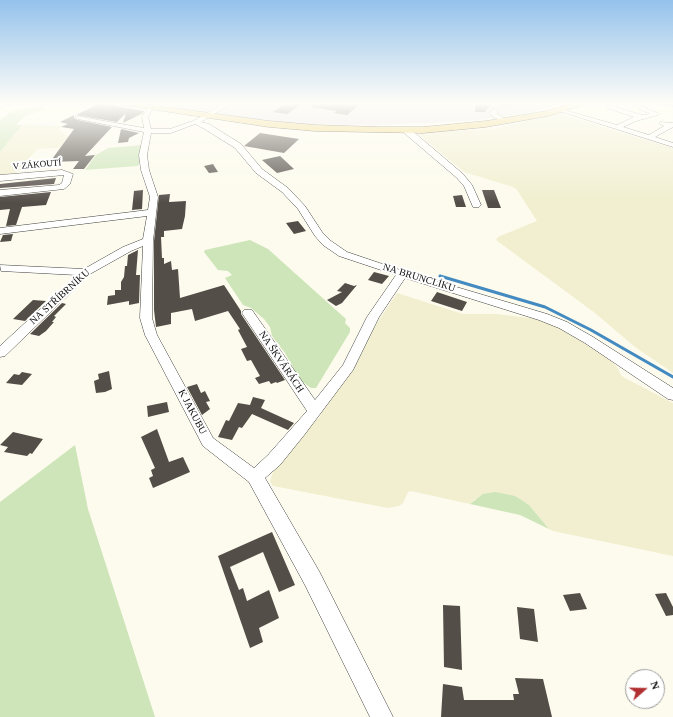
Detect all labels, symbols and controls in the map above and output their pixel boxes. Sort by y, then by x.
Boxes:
street label: V ZÁKOUTÍ [12,157,62,173]
street label: NA BRUNCLÍKU [381,261,457,295]
street label: NA STŘÍBRNÍKU [27,267,93,327]
street label: NA ŠKVÁRÁCH [256,329,306,395]
street label: K JAKUBU [175,387,209,437]
north arrow [625,669,665,709]
text: N [648,679,662,691]

